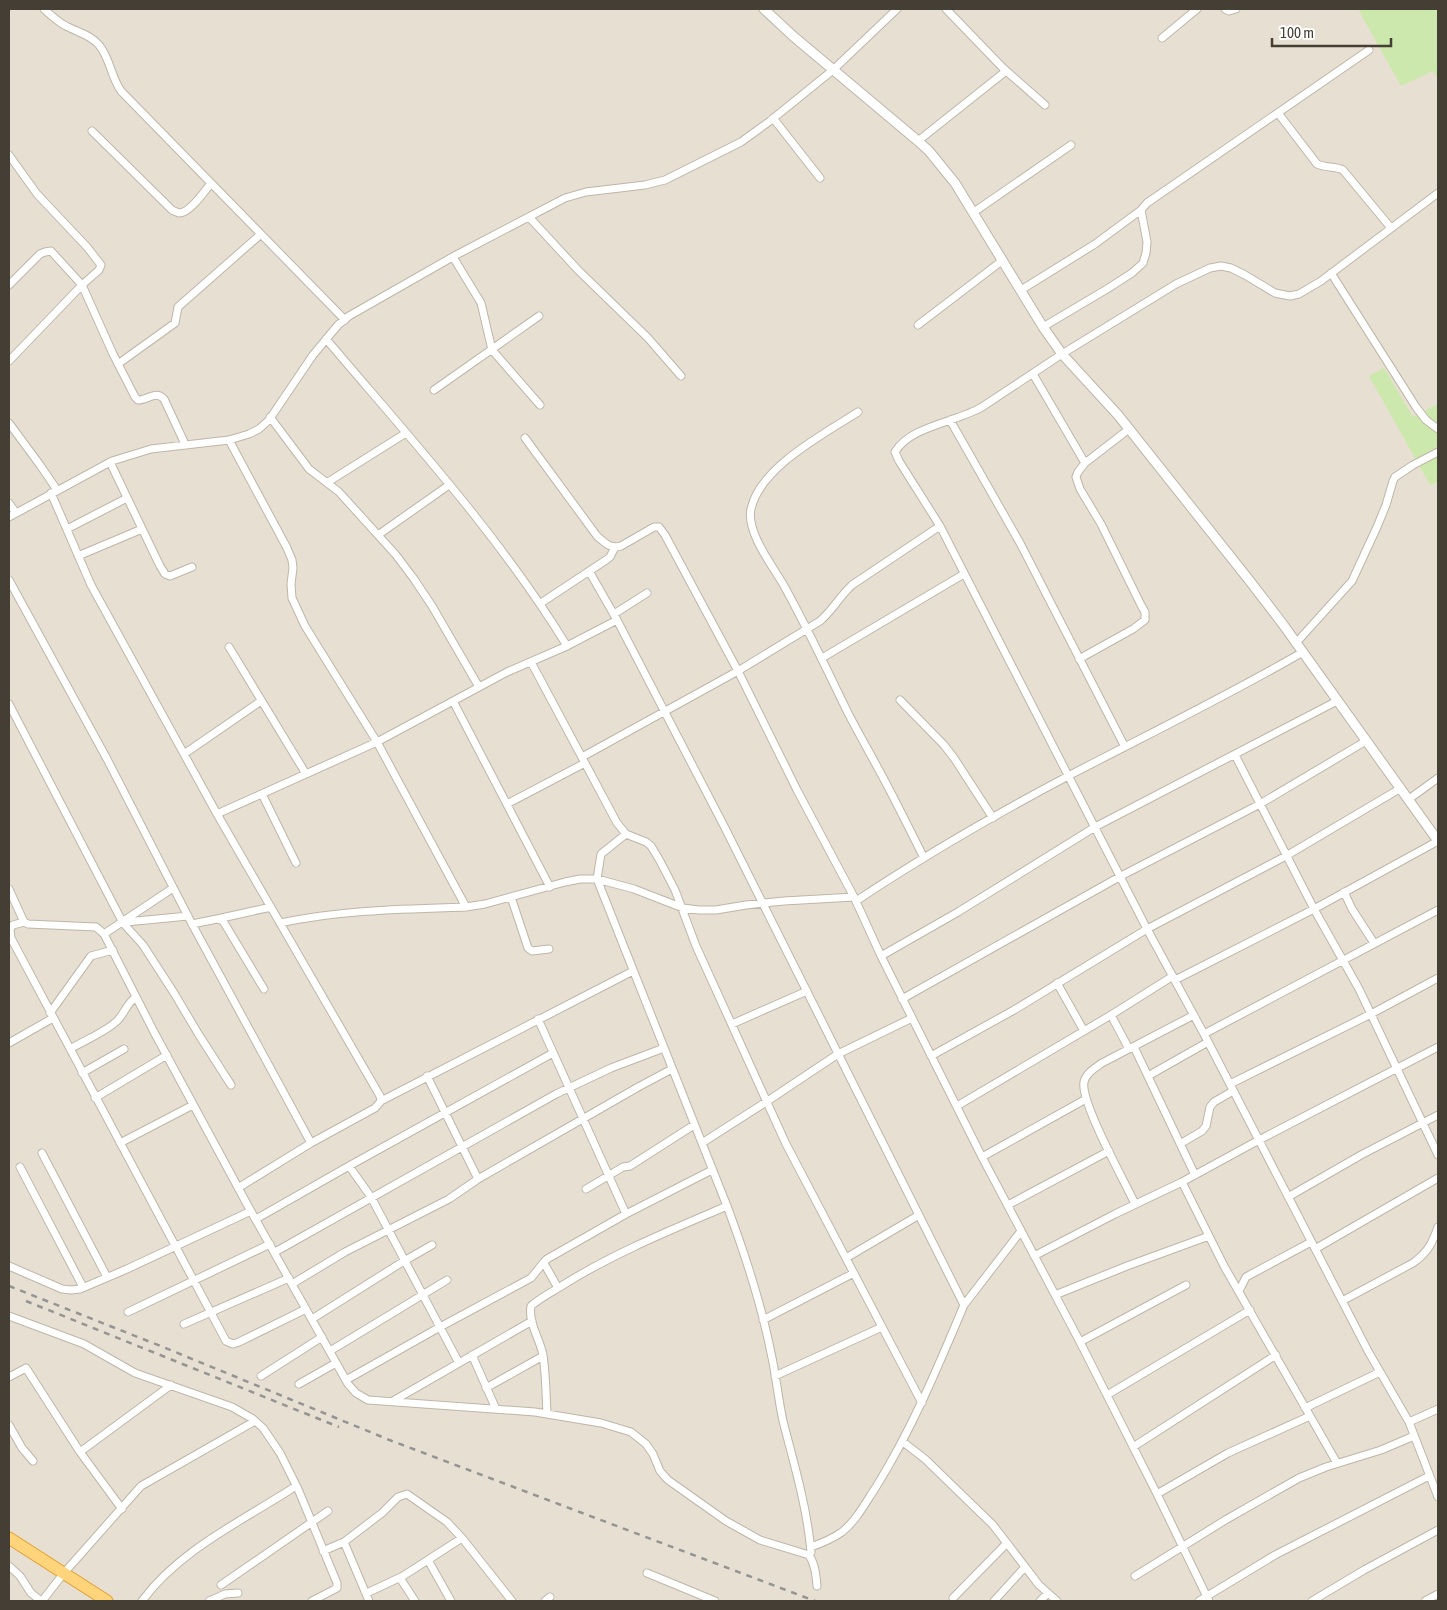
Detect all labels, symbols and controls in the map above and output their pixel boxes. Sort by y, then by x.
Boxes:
scale bar [1272,15,1391,47]
text: 100 m [1280,24,1314,41]

